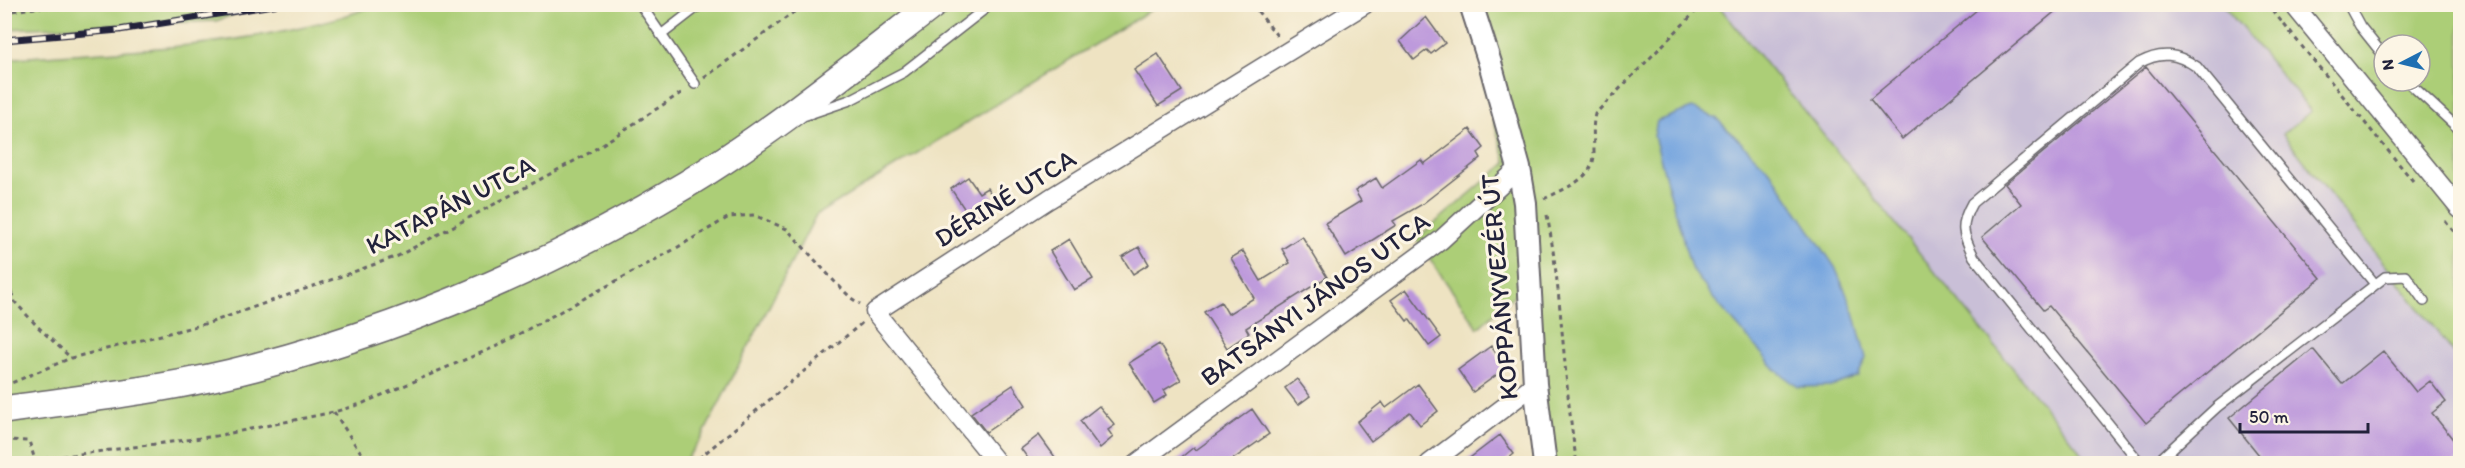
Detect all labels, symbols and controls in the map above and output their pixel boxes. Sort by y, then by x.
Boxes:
north arrow [2372,33,2432,93]
text: N [2378,58,2398,71]
street label: DÉRINÉ UTCA [929,142,1082,254]
street label: KATAPÁN UTCA [360,149,540,261]
street label: KOPPÁNYVEZÉR ÚT [1473,172,1525,401]
street label: BATSÁNYI JÁNOS UTCA [1194,205,1436,393]
scale bar [2240,396,2368,434]
text: 50 m [2249,406,2289,428]

